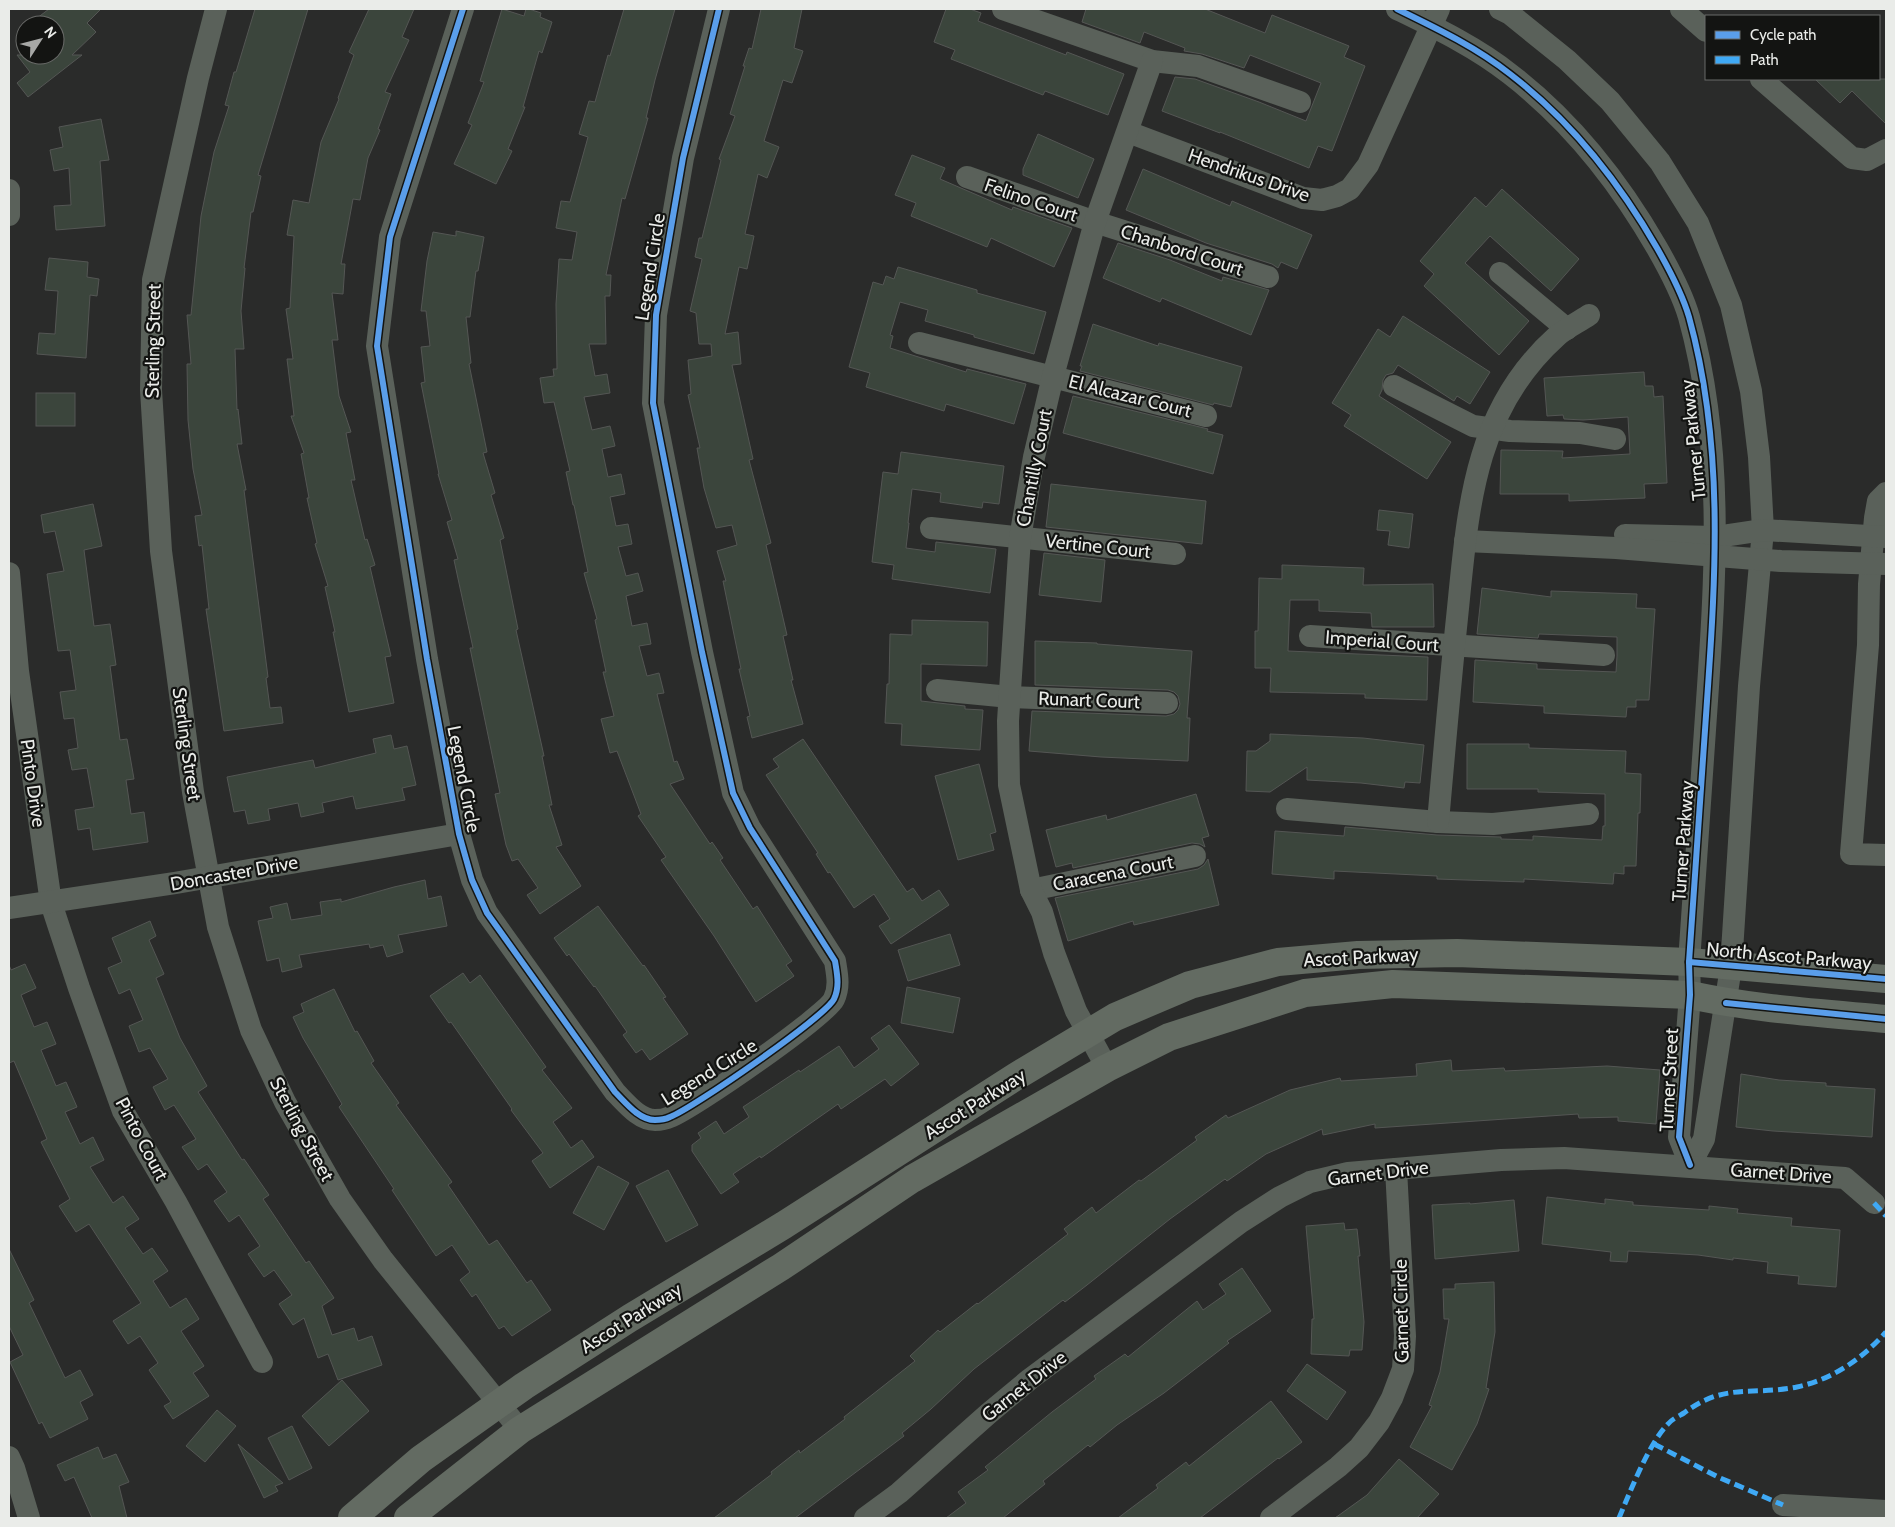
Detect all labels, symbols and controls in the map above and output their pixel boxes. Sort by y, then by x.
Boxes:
north arrow [15,15,65,65]
legend [1705,15,1880,80]
text: N [40,23,61,42]
text: Cycle path [1750,26,1816,44]
text: Path [1750,51,1779,69]
street label: Hendrikus Drive [1185,143,1313,207]
street label: Felino Court [981,173,1081,227]
street label: Legend Circle [630,211,670,322]
street label: Chanbord Court [1118,219,1247,281]
street label: Sterling Street [141,283,166,398]
street label: El Alcazar Court [1066,370,1194,422]
street label: Turner Parkway [1675,378,1711,502]
street label: Chantilly Court [1011,407,1057,529]
street label: Vertine Court [1044,529,1152,563]
street label: Imperial Court [1324,626,1440,656]
street label: Sterling Street [168,686,206,803]
street label: Runart Court [1038,687,1141,713]
street label: Legend Circle [442,724,486,835]
street label: Pinto Drive [15,737,51,829]
street label: Turner Parkway [1667,779,1699,902]
street label: Doncaster Drive [168,850,300,896]
street label: Caracena Court [1051,850,1176,896]
street label: North Ascot Parkway [1705,937,1873,975]
street label: Ascot Parkway [1303,942,1420,972]
street label: Turner Street [1655,1027,1683,1132]
street label: Legend Circle [657,1033,761,1111]
street label: Ascot Parkway [920,1063,1030,1144]
street label: Sterling Street [265,1073,339,1186]
street label: Pinto Court [111,1094,174,1185]
street label: Garnet Drive [1326,1155,1430,1191]
street label: Garnet Drive [1730,1158,1833,1188]
street label: Garnet Circle [1389,1259,1413,1363]
street label: Ascot Parkway [576,1277,686,1358]
street label: Garnet Drive [977,1346,1071,1426]

